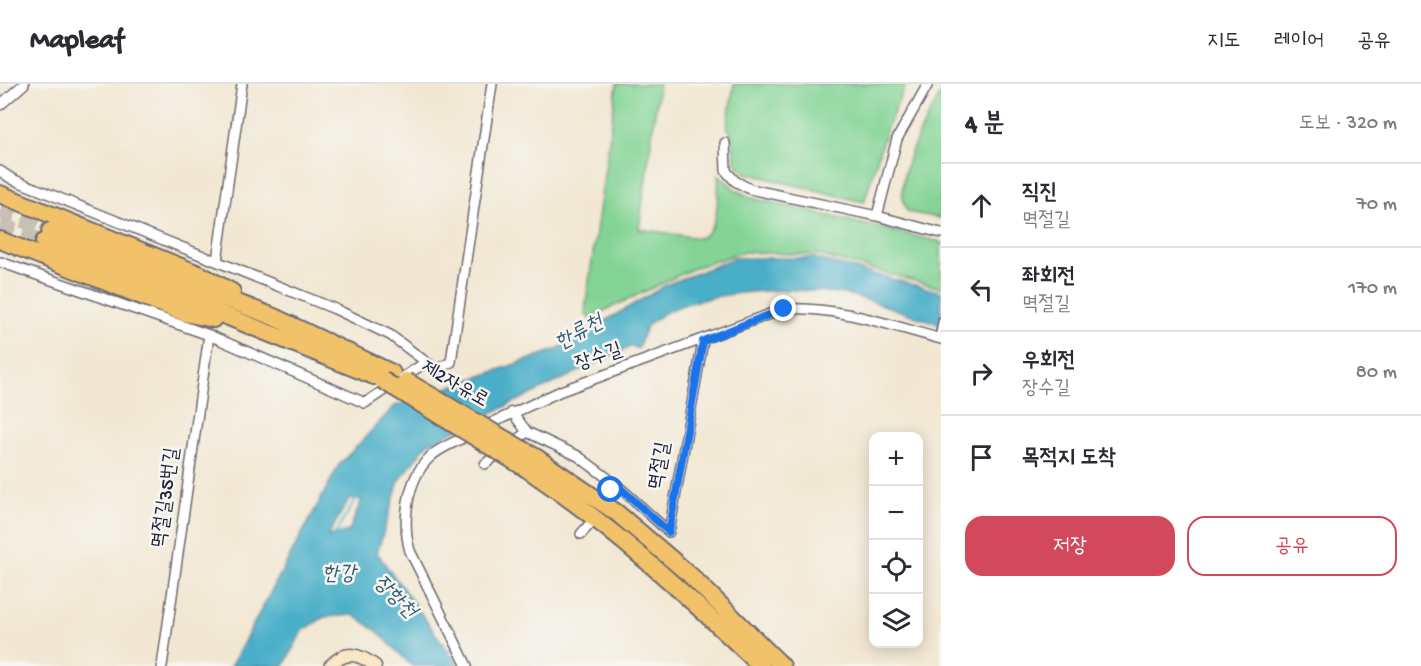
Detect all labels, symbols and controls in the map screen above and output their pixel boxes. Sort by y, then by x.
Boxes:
text: Mapleaf [30,25,124,58]
text: 지도 [1207,30,1241,55]
text: 레이어 [1274,30,1324,55]
text: 공유 [1357,30,1391,55]
text: 4 분 [965,110,1004,141]
text: 도보 · 320 m [1299,113,1397,136]
text: 직진 [1022,181,1057,207]
icon: ahead [965,189,998,222]
text: 70 m [1356,194,1397,217]
text: 멱절길 [1022,210,1070,233]
text: 좌회전 [1022,265,1075,291]
icon: left [965,273,998,306]
text: 170 m [1348,278,1397,301]
text: 멱절길 [1022,294,1070,317]
route end [770,295,796,321]
water label: 한류천 [552,310,610,357]
street label: 장수길 [572,339,626,377]
text: 우회전 [1022,349,1075,375]
street label: 제2자유로 [416,356,492,414]
icon: right [965,357,998,390]
text: 80 m [1356,362,1397,385]
text: 장수길 [1022,378,1070,401]
map controls [869,432,923,648]
button: + [869,432,923,486]
street label: 멱절길 [645,440,677,492]
icon: arrive [965,441,998,474]
street label: 멱절길35번길 [149,446,185,550]
text: 목적지 도착 [1022,446,1116,472]
route start [597,476,623,502]
button: − [869,486,923,540]
button: 저장 [965,516,1175,576]
button: 공유 [1187,516,1397,576]
button: locate [869,540,923,594]
water label: 한강 [322,563,358,588]
water label: 장항천 [367,571,422,626]
button: layers [869,594,923,648]

